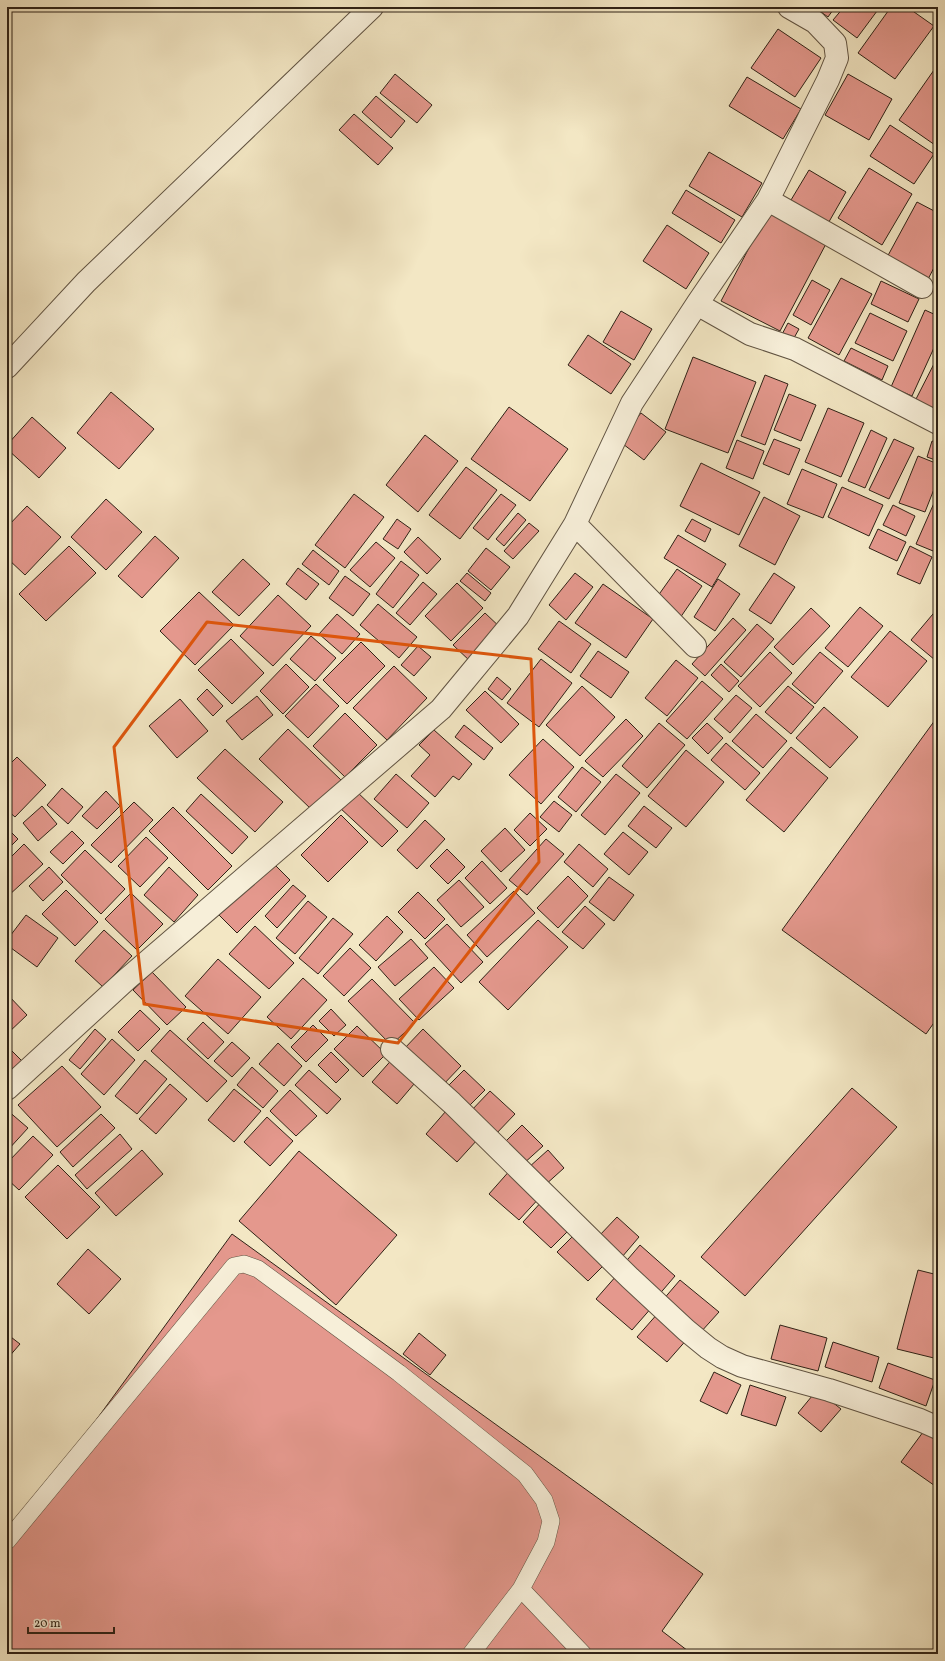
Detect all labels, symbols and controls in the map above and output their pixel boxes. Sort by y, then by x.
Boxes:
scale bar [28,1609,114,1635]
text: 20 m [34,1616,61,1632]

